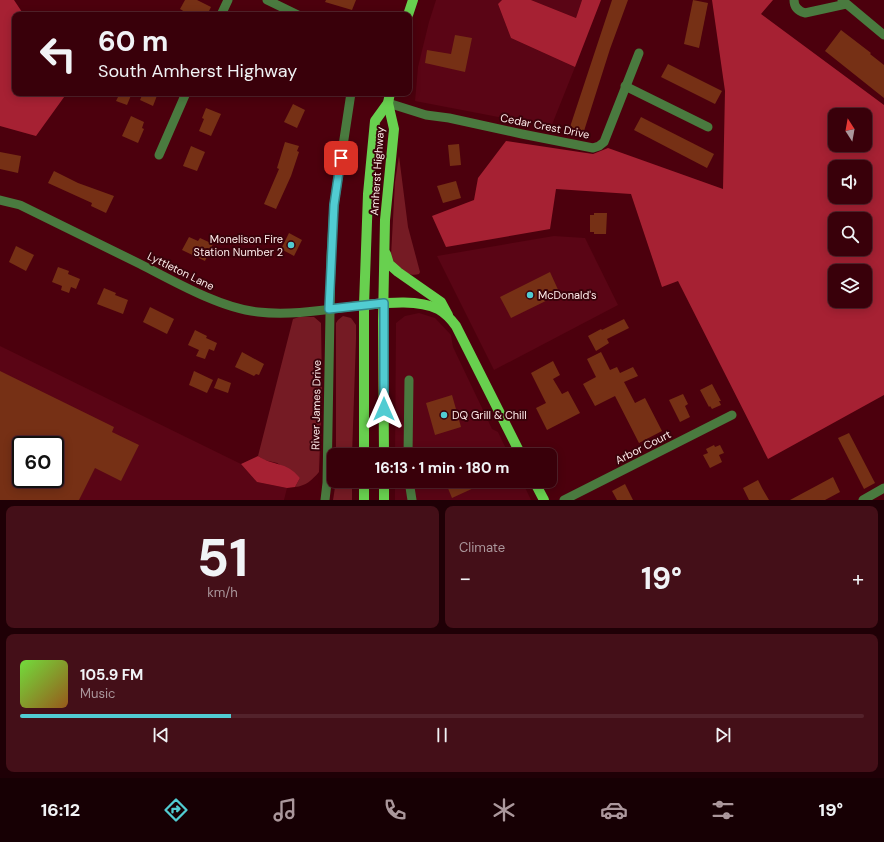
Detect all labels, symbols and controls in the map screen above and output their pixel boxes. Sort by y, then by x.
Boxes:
text: 60 m [98,23,168,60]
icon: left [32,28,84,80]
text: South Amherst Highway [98,59,297,83]
north arrow [828,108,872,152]
map controls [828,108,872,308]
street label: Cedar Crest Drive [499,110,591,142]
street label: Amherst Highway [367,126,387,216]
pin [324,141,358,175]
icon: arrive [330,147,352,169]
button: sound [828,160,872,204]
button: search [828,212,872,256]
place label: Monelison Fire Station Number 2 [194,232,283,259]
marker: Monelison Fire Station Number 2 [286,240,296,250]
street label: Lyttleton Lane [145,249,217,293]
button: layers [828,264,872,308]
place label: McDonald's [538,288,597,302]
marker: McDonald's [525,290,535,300]
street label: River James Drive [308,360,324,450]
position arrow [363,388,405,430]
place label: DQ Grill & Chill [452,408,527,422]
marker: DQ Grill & Chill [439,410,449,420]
street label: Arbor Court [613,427,673,467]
speed limit sign: 60 [12,436,64,488]
text: 16:13 · 1 min · 180 m [375,458,509,478]
text: 51 [197,524,248,592]
text: Climate [459,539,505,556]
text: 19° [641,559,682,598]
text: − [459,564,471,593]
text: + [852,564,864,593]
text: km/h [207,584,238,601]
text: 105.9 FM [80,665,143,685]
text: Music [80,685,115,702]
icon: previous [150,724,172,746]
icon: pause [431,724,453,746]
icon: next [712,724,734,746]
icon: directions [162,796,190,824]
icon: music [271,796,299,824]
icon: phone [381,796,409,824]
icon: climate [490,796,518,824]
icon: car [600,796,628,824]
icon: filters [709,796,737,824]
text: 16:12 [41,798,80,822]
text: 19° [819,798,843,822]

